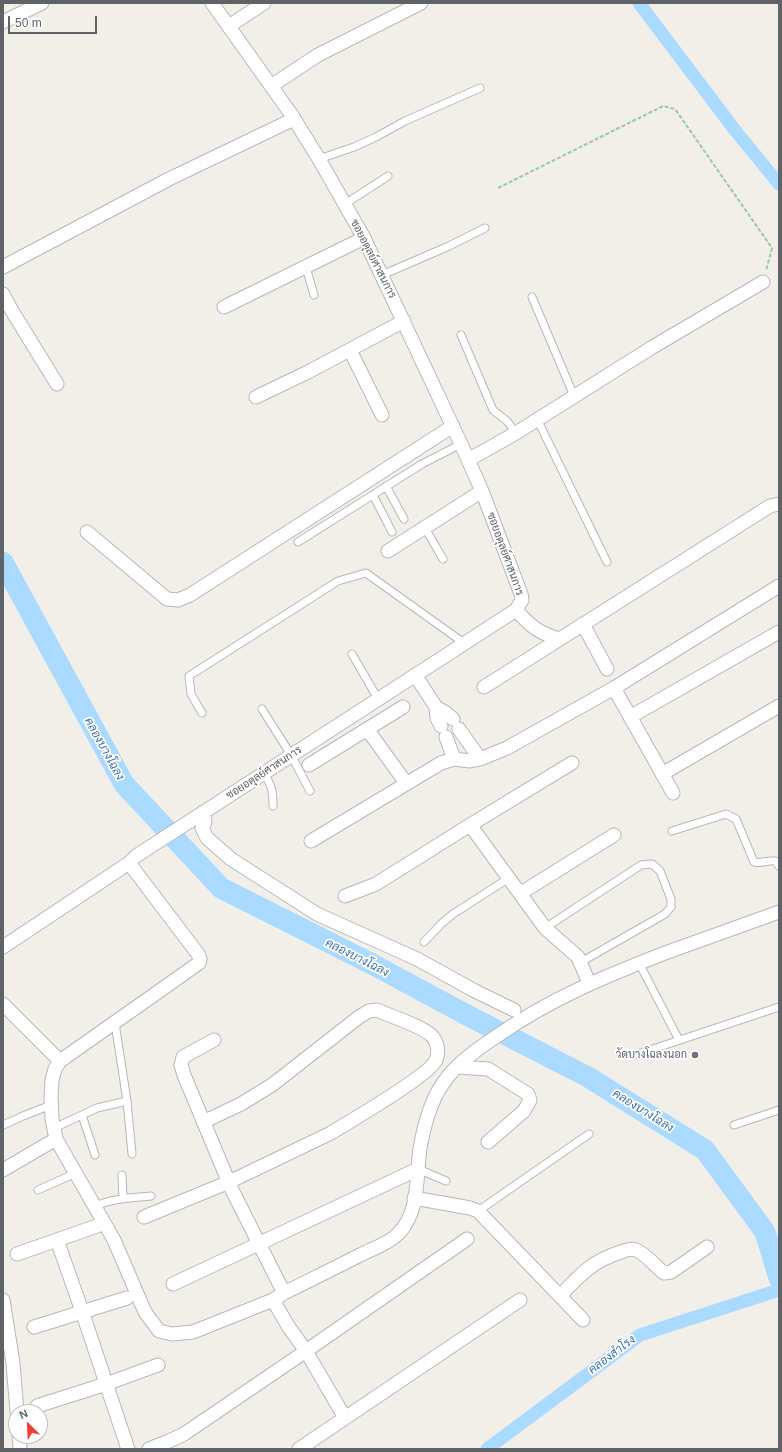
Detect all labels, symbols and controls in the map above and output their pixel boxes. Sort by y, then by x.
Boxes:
scale bar [10,8,99,34]
text: 50 m [15,16,42,30]
street label: ซอยอดุลย์ศาสนการ [347,217,399,301]
street label: ซอยอดุลย์ศาสนการ [484,511,526,597]
water label: คลองบางโฉลง [81,715,127,783]
street label: ซอยอดุลย์ศาสนการ [224,744,304,802]
water label: คลองบางโฉลง [323,936,391,980]
place label: วัดบางโฉลงนอก [616,1048,687,1062]
marker: วัดบางโฉลงนอก [690,1050,700,1060]
water label: คลองบางโฉลง [610,1086,676,1136]
water label: คลองสำโรง [586,1333,638,1377]
north arrow [8,1404,48,1444]
text: N [17,1407,30,1421]

